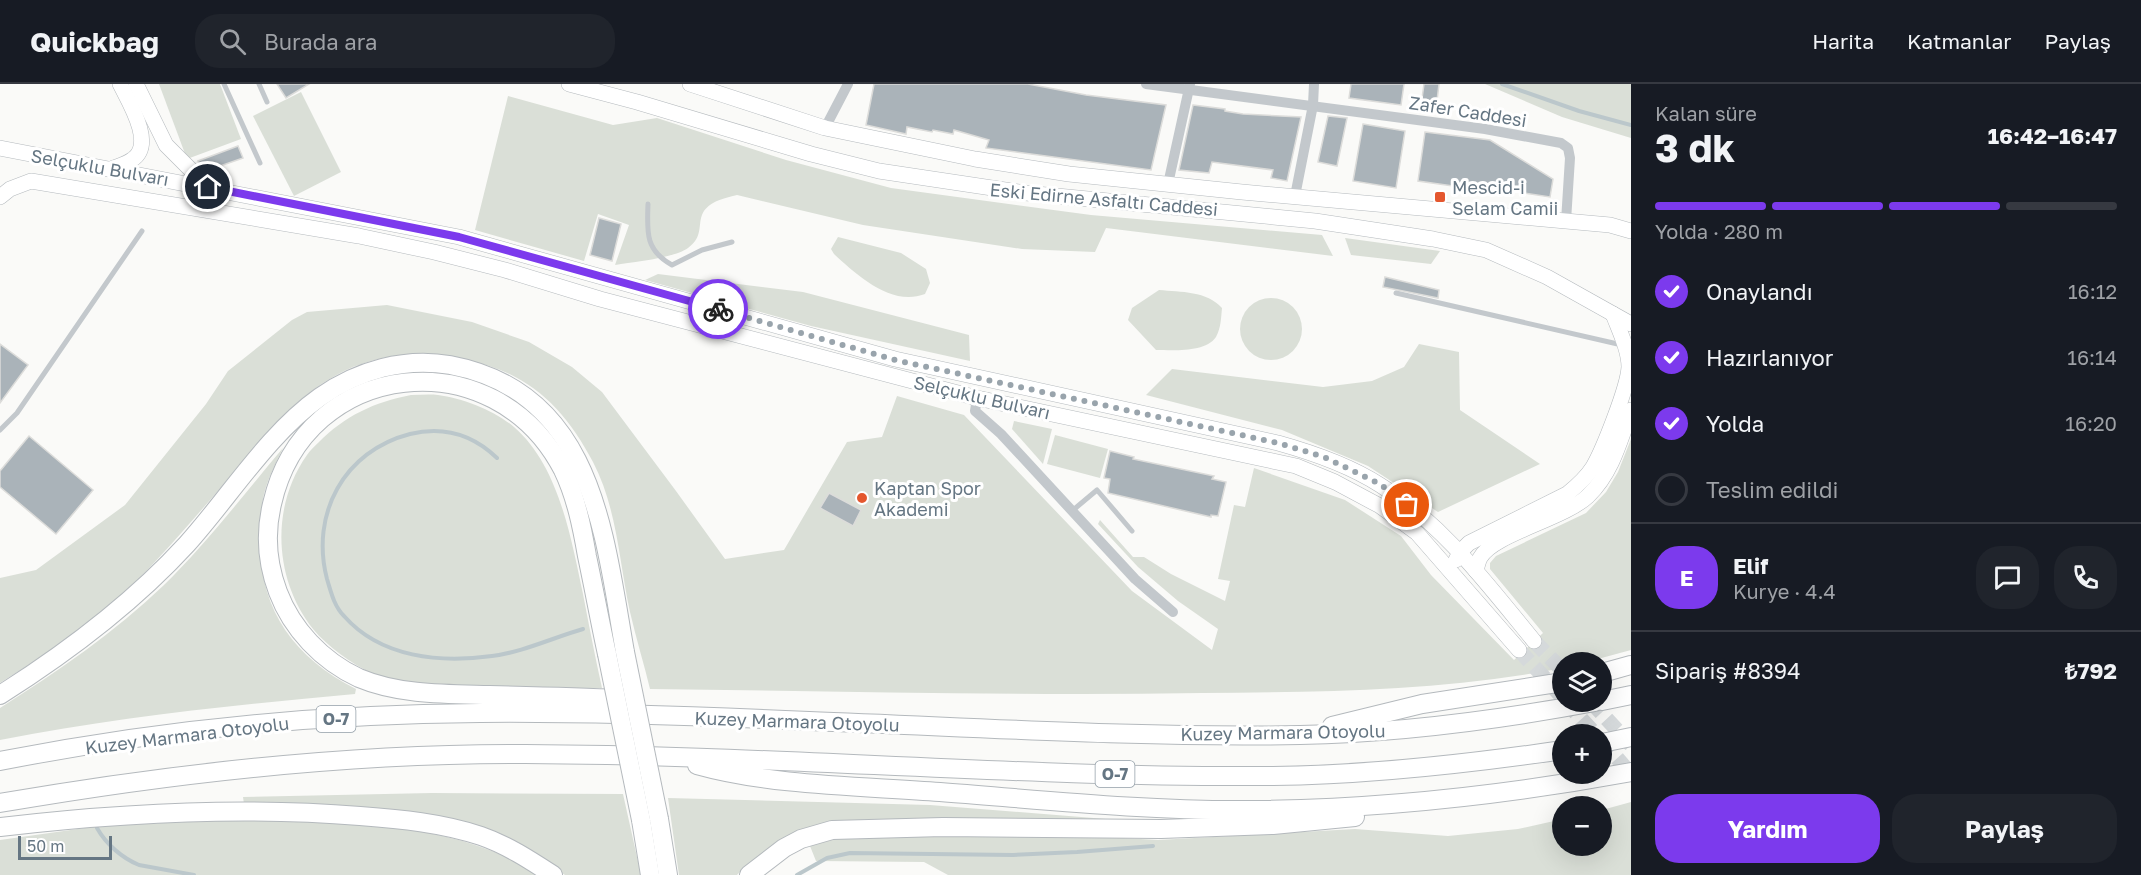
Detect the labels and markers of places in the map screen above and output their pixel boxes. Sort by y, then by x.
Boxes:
pin [182,161,233,212]
place label: Mescid-i Selam Camii [1452,176,1558,219]
marker: Mescid-i Selam Camii [1433,190,1447,204]
place label: Kaptan Spor Akademi [874,477,981,520]
pin [1381,479,1432,530]
marker: Kaptan Spor Akademi [855,491,869,505]

